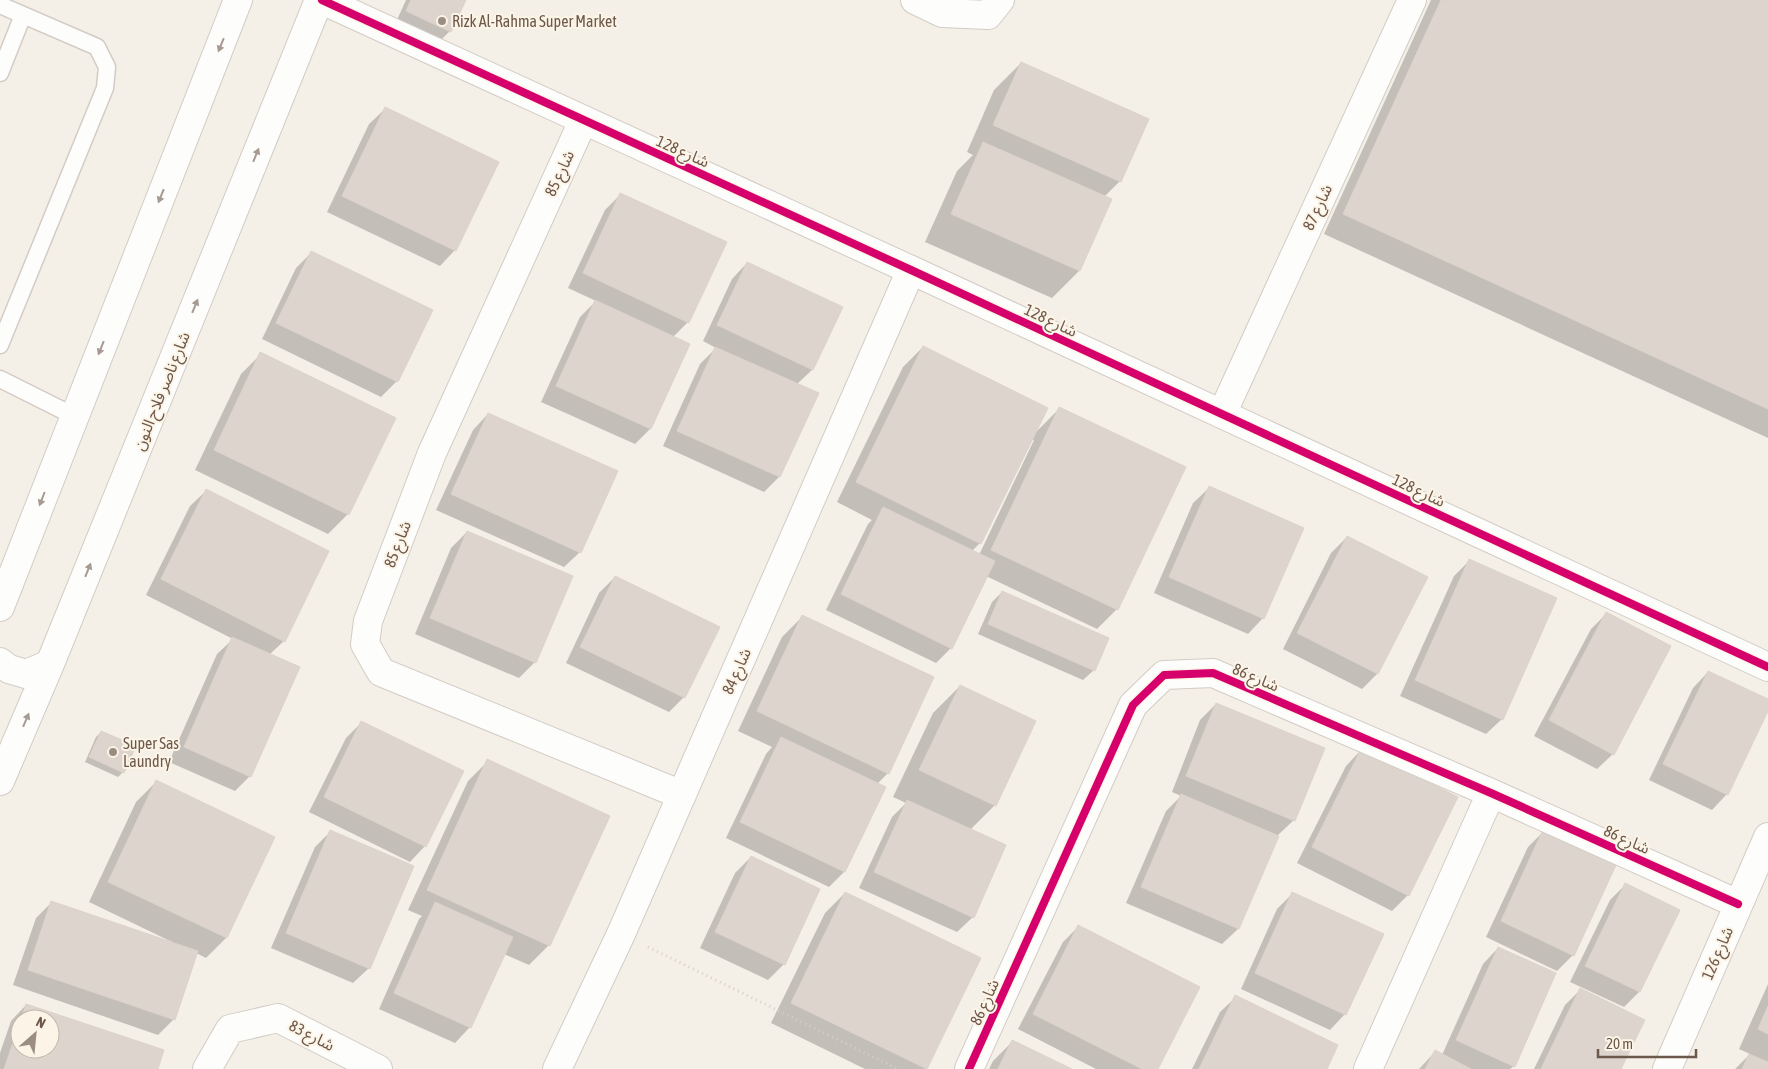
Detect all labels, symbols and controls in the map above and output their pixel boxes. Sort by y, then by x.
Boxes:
place label: Rizk Al-Rahma Super Market [452,12,617,31]
marker: Rizk Al-Rahma Super Market [436,15,448,27]
one-way arrow [216,38,224,53]
street label: شارع 128 [652,131,712,174]
one-way arrow [252,147,260,162]
street label: شارع 85 [541,147,581,200]
street label: شارع 87 [1299,181,1339,234]
one-way arrow [157,189,164,204]
one-way arrow [191,298,199,313]
street label: شارع 128 [1020,300,1080,344]
street label: شارع ناصر فلاح النون [129,329,197,454]
one-way arrow [97,340,104,355]
street label: شارع 128 [1388,470,1448,514]
one-way arrow [38,492,46,507]
street label: شارع 85 [380,518,418,571]
one-way arrow [84,562,92,577]
street label: شارع 84 [718,645,758,698]
street label: شارع 86 [1229,659,1282,698]
one-way arrow [22,713,30,727]
place label: Super Sas Laundry [123,734,179,771]
marker: Super Sas Laundry [107,746,119,758]
street label: شارع 86 [1600,821,1653,861]
street label: شارع 126 [1698,924,1740,984]
street label: شارع 86 [966,976,1006,1029]
north arrow [10,1009,60,1059]
text: N [34,1013,48,1031]
street label: شارع 83 [285,1016,338,1058]
scale bar [1598,1026,1696,1058]
text: 20 m [1606,1035,1633,1052]

